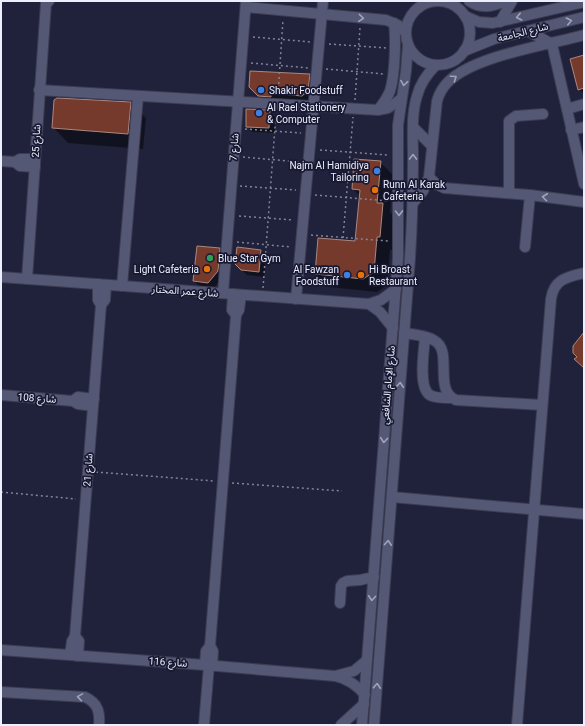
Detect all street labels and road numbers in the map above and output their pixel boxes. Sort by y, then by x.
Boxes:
street label: شارع الجامعة [497,20,550,46]
street label: شارع 25 [30,124,44,158]
street label: شارع 7 [228,133,242,161]
street label: شارع عمر المختار [150,283,219,301]
street label: شارع الإمام الشافعي [379,345,400,425]
street label: شارع 108 [17,391,57,407]
street label: شارع 21 [81,453,97,487]
street label: شارع 116 [148,655,188,671]

